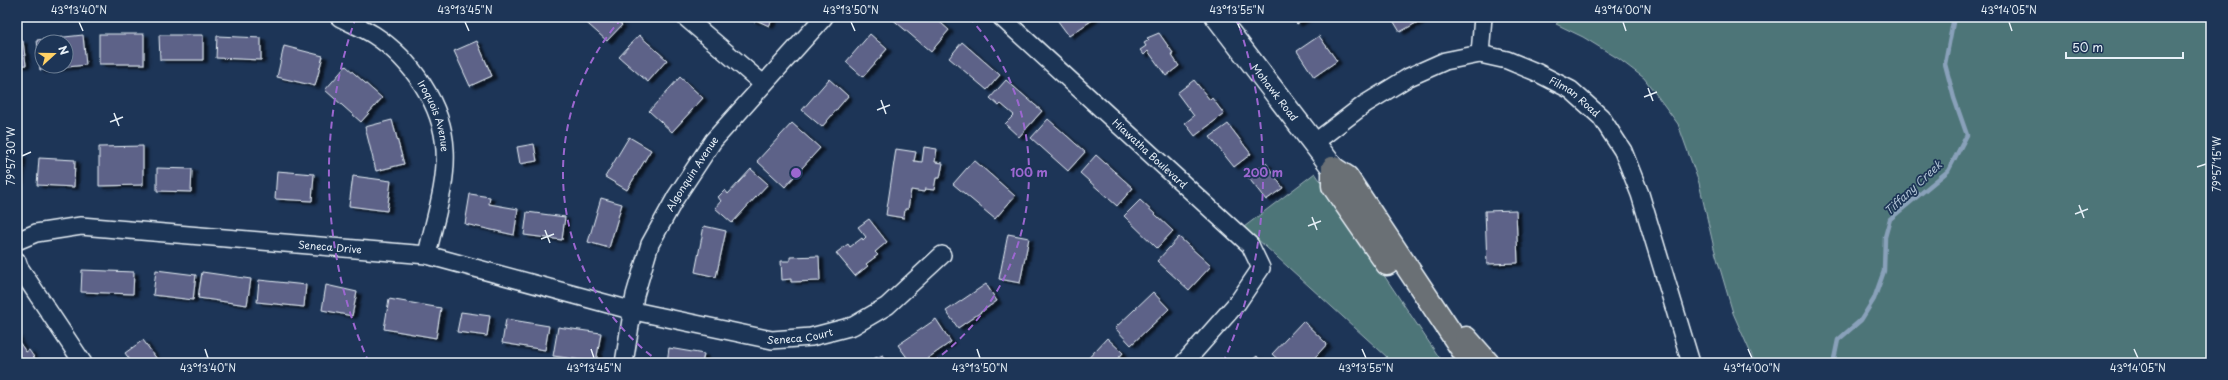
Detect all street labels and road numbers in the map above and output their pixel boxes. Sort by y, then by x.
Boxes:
street label: Mohawk Road [1248,60,1302,124]
street label: Filman Road [1547,72,1604,120]
street label: Iroquois Avenue [414,77,453,153]
street label: Hiawatha Boulevard [1109,115,1191,191]
street label: Algonquin Avenue [662,132,722,214]
street label: Seneca Drive [297,236,363,257]
street label: Seneca Court [766,324,834,347]

